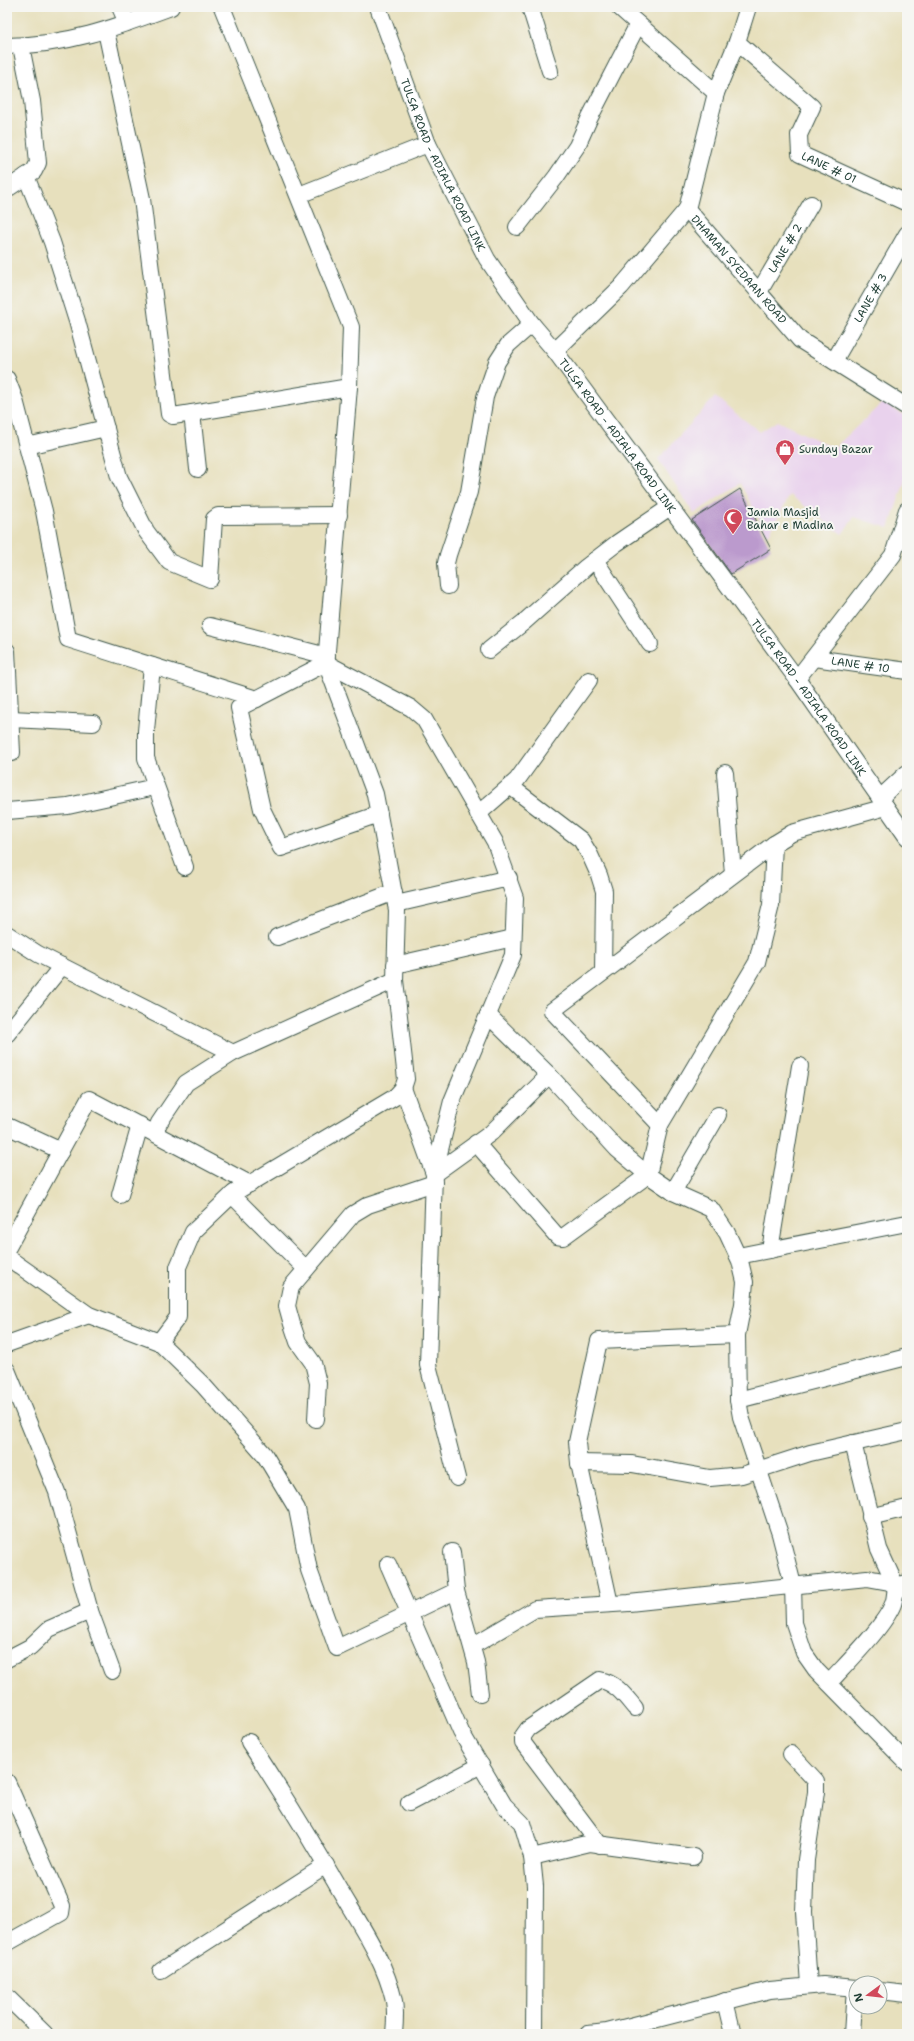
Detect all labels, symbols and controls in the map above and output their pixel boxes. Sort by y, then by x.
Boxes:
street label: TULSA ROAD - ADIALA ROAD LINK [397,76,489,254]
street label: LANE # 01 [799,149,859,187]
street label: DHAMAN SYEDAAN ROAD [687,212,790,327]
street label: LANE # 2 [765,221,806,276]
street label: LANE # 3 [851,271,891,325]
street label: TULSA ROAD - ADIALA ROAD LINK [555,356,679,517]
shop icon: Sunday Bazar [774,438,796,466]
place label: Sunday Bazar [799,442,873,457]
place label: Jamia Masjid Bahar e Madina [747,505,833,533]
mosque icon: Jamia Masjid Bahar e Madina [722,507,744,535]
street label: TULSA ROAD - ADIALA ROAD LINK [747,616,869,779]
street label: LANE # 10 [830,653,891,677]
north arrow [848,1975,888,2015]
text: N [850,1991,867,2004]

